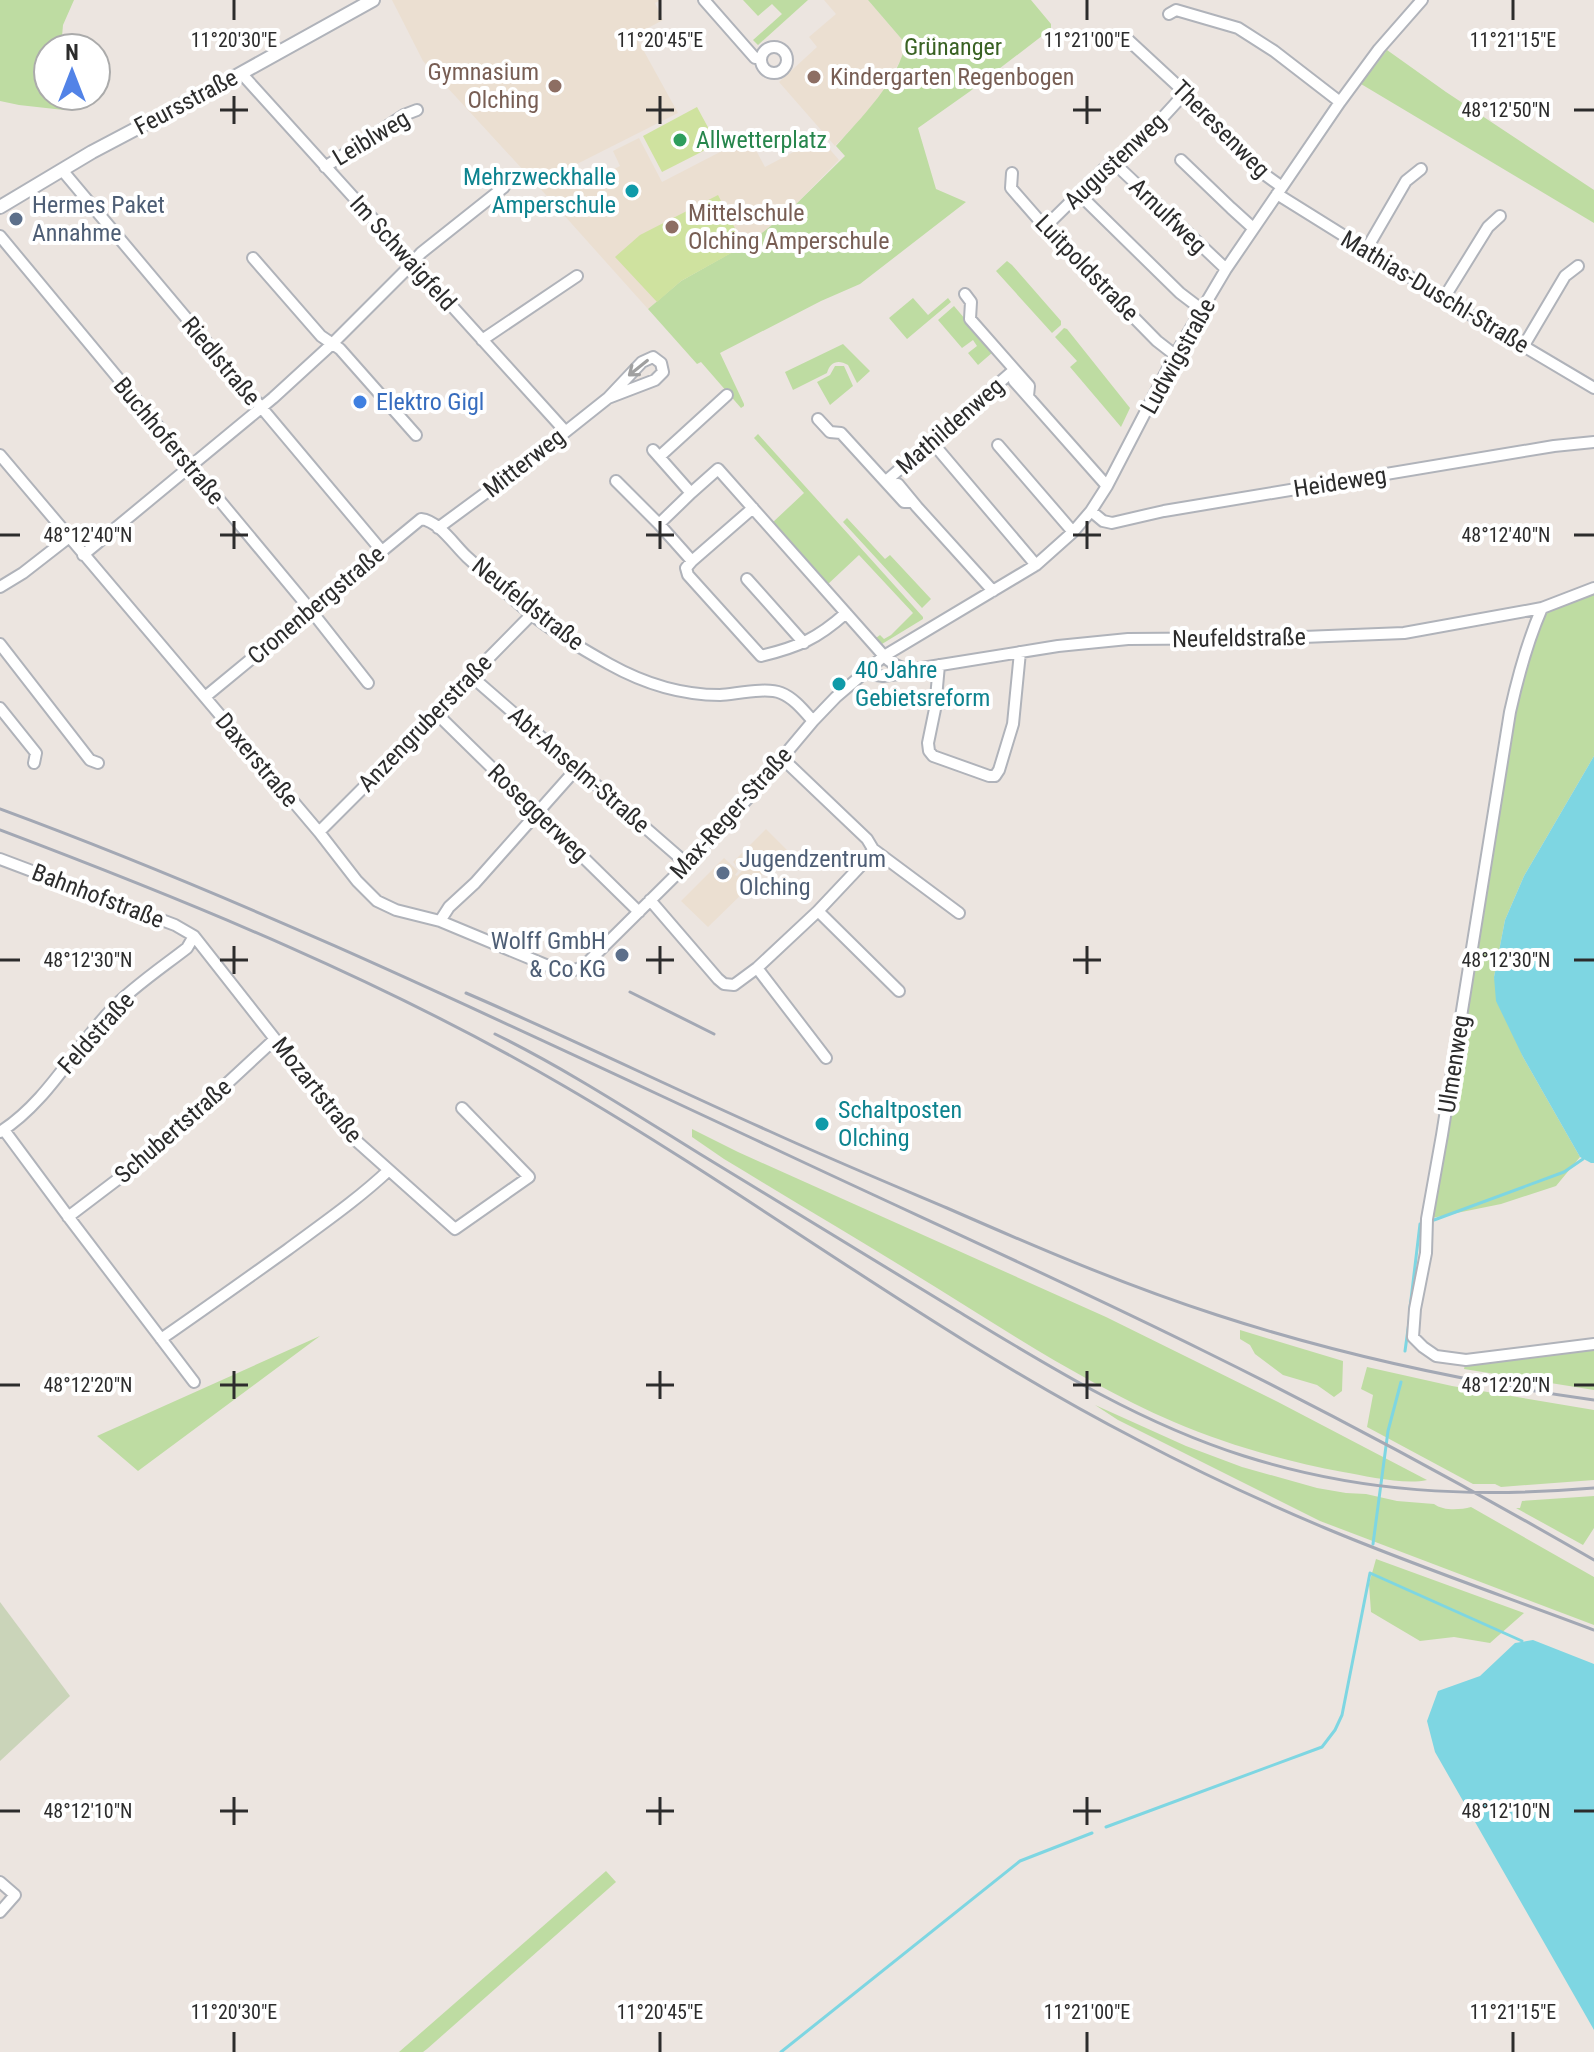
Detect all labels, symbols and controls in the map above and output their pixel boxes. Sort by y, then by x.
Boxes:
text: 11°20'30"E [191,28,277,52]
text: 11°20'45"E [617,28,703,52]
text: 11°21'00"E [1044,28,1130,52]
text: 11°21'15"E [1470,28,1556,52]
north arrow [32,32,112,112]
park label: Grünanger [904,33,1002,61]
text: N [65,40,79,65]
place label: Gymnasium Olching [428,58,539,114]
street label: Feursstraße [130,63,242,141]
place label: Kindergarten Regenbogen [830,63,1074,91]
marker: Kindergarten Regenbogen [805,68,823,86]
street label: Theresenweg [1166,74,1276,184]
marker: Gymnasium Olching [546,77,564,95]
text: 48°12'50"N [1461,98,1551,122]
street label: Leiblweg [328,104,414,172]
street label: Augustenweg [1059,107,1171,215]
place label: Allwetterplatz [696,126,827,154]
marker: Allwetterplatz [671,131,689,149]
place label: Mehrzweckhalle Amperschule [463,163,616,219]
street label: Arnulfweg [1124,173,1212,259]
marker: Mehrzweckhalle Amperschule [623,182,641,200]
street label: Im Schwaigfeld [344,190,462,316]
place label: Hermes Paket Annahme [32,191,165,247]
place label: Mittelschule Olching Amperschule [688,199,889,255]
street label: Luitpoldstraße [1029,209,1145,327]
marker: Hermes Paket Annahme [7,210,25,228]
marker: Mittelschule Olching Amperschule [663,218,681,236]
street label: Mathias-Duschl-Straße [1336,225,1534,359]
street label: Ludwigstraße [1135,293,1221,419]
street label: Riedlstraße [176,311,266,411]
one-way arrow [628,359,649,376]
street label: Buchhoferstraße [108,372,230,510]
street label: Mathildenweg [891,372,1009,480]
place label: Elektro Gigl [376,388,484,416]
marker: Elektro Gigl [351,393,369,411]
street label: Mitterweg [478,423,570,503]
street label: Heideweg [1292,461,1388,503]
text: 48°12'40"N [43,523,133,547]
text: 48°12'40"N [1461,523,1551,547]
street label: Cronenbergstraße [242,540,390,670]
street label: Neufeldstraße [467,552,589,656]
street label: Neufeldstraße [1172,623,1306,653]
street label: Anzengruberstraße [352,649,498,797]
place label: 40 Jahre Gebietsreform [855,656,990,712]
marker: 40 Jahre Gebietsreform [830,675,848,693]
street label: Abt-Anselm-Straße [503,701,655,839]
street label: Daxerstraße [210,707,304,813]
street label: Max-Reger-Straße [664,741,798,885]
street label: Roseggerweg [482,758,594,868]
place label: Jugendzentrum Olching [739,845,886,901]
street label: Bahnhofstraße [28,858,168,934]
marker: Jugendzentrum Olching [714,864,732,882]
place label: Wolff GmbH & Co KG [491,927,606,983]
marker: Wolff GmbH & Co KG [613,946,631,964]
text: 48°12'30"N [43,948,133,972]
text: 48°12'30"N [1461,948,1551,972]
street label: Feldstraße [52,986,140,1080]
street label: Ulmenweg [1432,1013,1476,1115]
street label: Mozartstraße [266,1032,368,1148]
street label: Schubertstraße [109,1073,237,1189]
place label: Schaltposten Olching [838,1096,962,1152]
marker: Schaltposten Olching [813,1115,831,1133]
text: 48°12'20"N [43,1373,133,1397]
text: 48°12'20"N [1461,1373,1551,1397]
text: 48°12'10"N [43,1799,133,1823]
text: 48°12'10"N [1461,1799,1551,1823]
text: 11°20'30"E [191,2000,277,2024]
text: 11°20'45"E [617,2000,703,2024]
text: 11°21'00"E [1044,2000,1130,2024]
text: 11°21'15"E [1470,2000,1556,2024]

